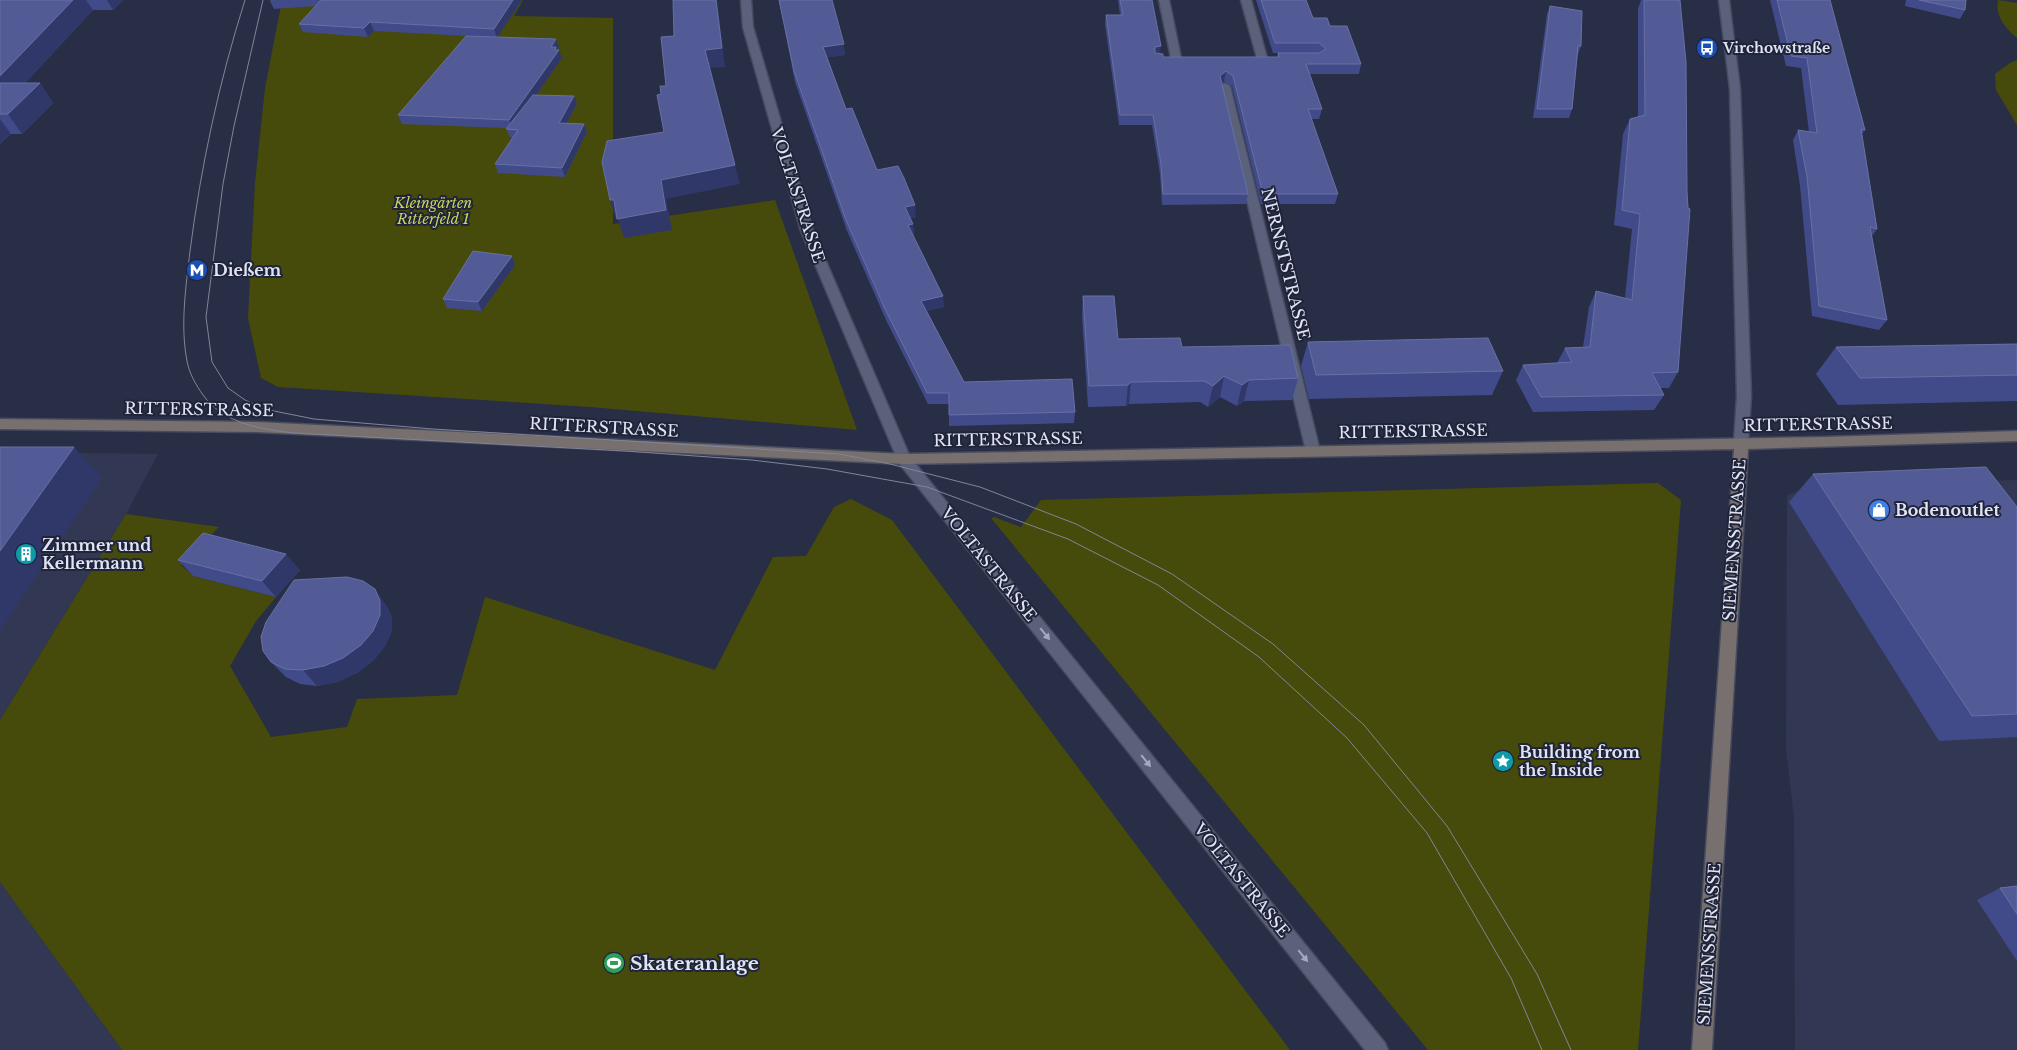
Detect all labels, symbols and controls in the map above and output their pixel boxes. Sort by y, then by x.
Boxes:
bus stop icon: Virchowstraße [1695,36,1719,60]
place label: Virchowstraße [1722,39,1830,57]
street label: VOLTASTRASSE [766,124,829,265]
street label: NERNSTSTRASSE [1257,186,1315,342]
park label: Kleingärten Ritterfeld 1 [393,194,472,228]
metro station icon: Dießem [185,258,209,282]
place label: Dießem [213,260,282,280]
street label: RITTERSTRASSE [124,398,274,420]
street label: RITTERSTRASSE [529,413,679,441]
street label: RITTERSTRASSE [1743,413,1893,435]
street label: RITTERSTRASSE [1338,420,1488,442]
street label: RITTERSTRASSE [933,428,1083,450]
street label: SIEMENSSTRASSE [1718,458,1750,622]
shop icon: Bodenoutlet [1867,498,1891,522]
place label: Bodenoutlet [1895,500,2000,520]
street label: VOLTASTRASSE [936,502,1041,625]
place label: Zimmer und Kellermann [42,535,151,573]
building icon: Zimmer und Kellermann [14,542,38,566]
one-way arrow [1039,627,1050,640]
place label: Building from the Inside [1519,742,1640,780]
place icon: Building from the Inside [1491,749,1515,773]
one-way arrow [1141,754,1152,767]
street label: VOLTASTRASSE [1189,818,1294,941]
street label: SIEMENSSTRASSE [1693,862,1725,1026]
one-way arrow [1297,949,1308,962]
sports icon: Skateranlage [602,951,626,975]
place label: Skateranlage [630,952,759,975]

